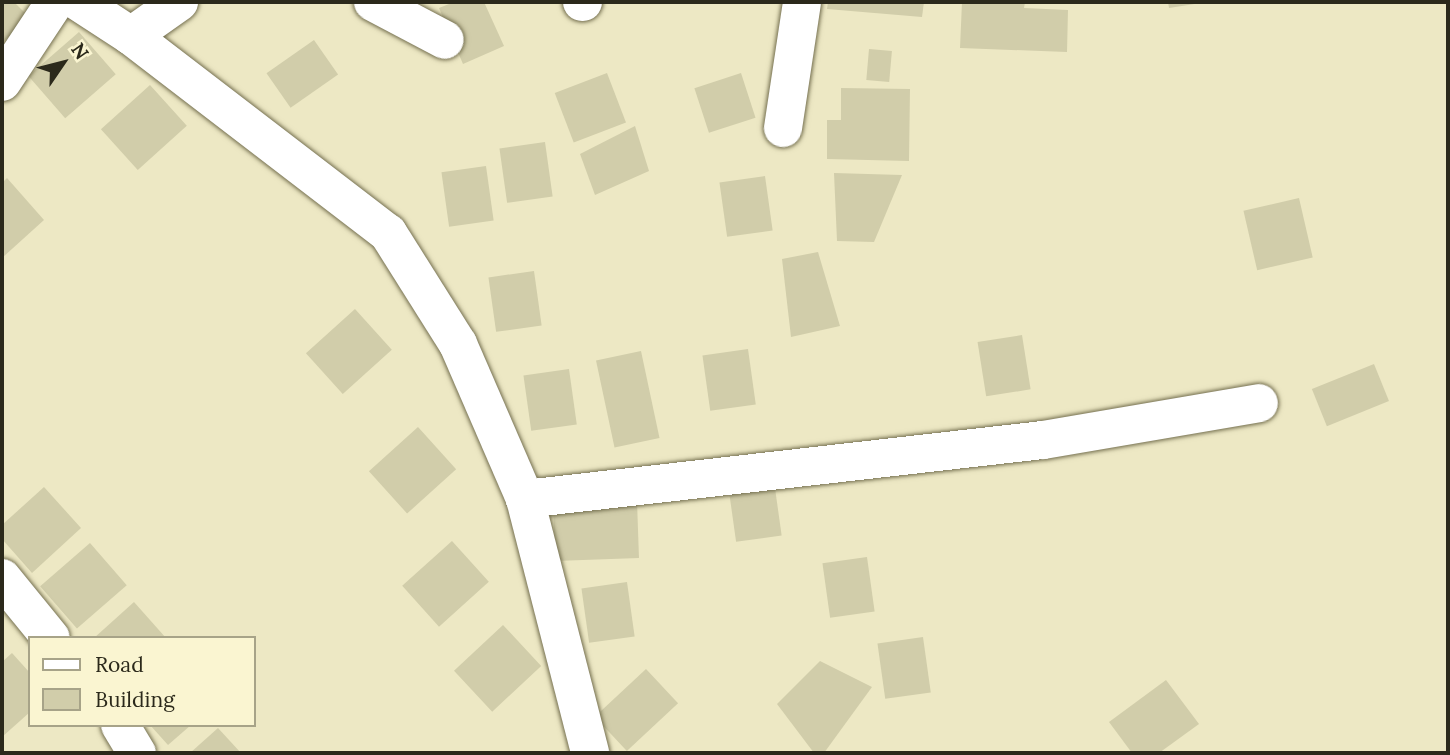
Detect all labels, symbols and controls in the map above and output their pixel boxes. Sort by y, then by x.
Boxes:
north arrow [28,28,98,98]
text: N [66,38,94,64]
legend [28,636,256,727]
text: Road [95,651,144,678]
text: Building [95,686,175,713]

